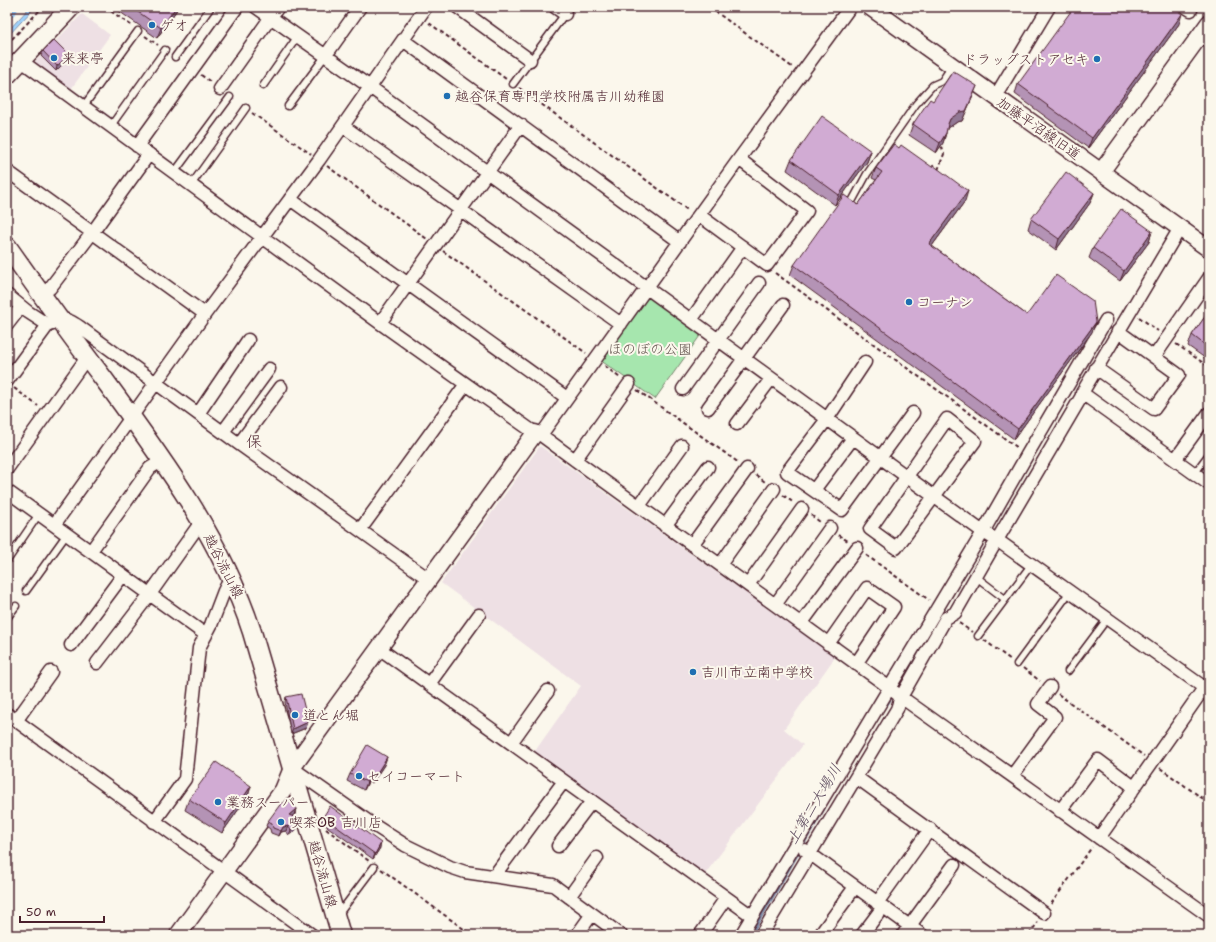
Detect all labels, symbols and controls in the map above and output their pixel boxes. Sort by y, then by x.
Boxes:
place label: ゲオ [160,16,188,34]
marker: ゲオ [147,20,157,30]
place label: 来来亭 [62,49,104,67]
place label: ドラッグストアセキ [963,50,1089,68]
marker: 来来亭 [49,53,59,63]
marker: ドラッグストアセキ [1092,54,1102,64]
place label: 越谷保育専門学校附属吉川幼稚園 [455,87,665,105]
marker: 越谷保育専門学校附属吉川幼稚園 [442,91,452,101]
street label: 加藤平沼線旧道 [994,93,1084,163]
place label: コーナン [917,293,973,311]
marker: コーナン [904,297,914,307]
park label: ほのぼの公園 [608,340,692,358]
district label: 保 [246,431,262,452]
street label: 越谷流山線 [200,531,248,601]
place label: 吉川市立南中学校 [701,663,813,681]
marker: 吉川市立南中学校 [688,667,698,677]
place label: 道とん堀 [303,706,359,724]
marker: 道とん堀 [290,710,300,720]
water label: 上第二大場川 [782,760,846,848]
place label: セイコーマート [367,767,465,785]
marker: セイコーマート [354,771,364,781]
place label: 業務スーパー [226,793,309,811]
marker: 業務スーパー [213,797,223,807]
place label: 喫茶OB 吉川店 [289,813,382,831]
marker: 喫茶OB 吉川店 [276,817,286,827]
street label: 越谷流山線 [305,838,341,910]
scale bar [20,898,104,924]
text: 50 m [26,904,56,920]

